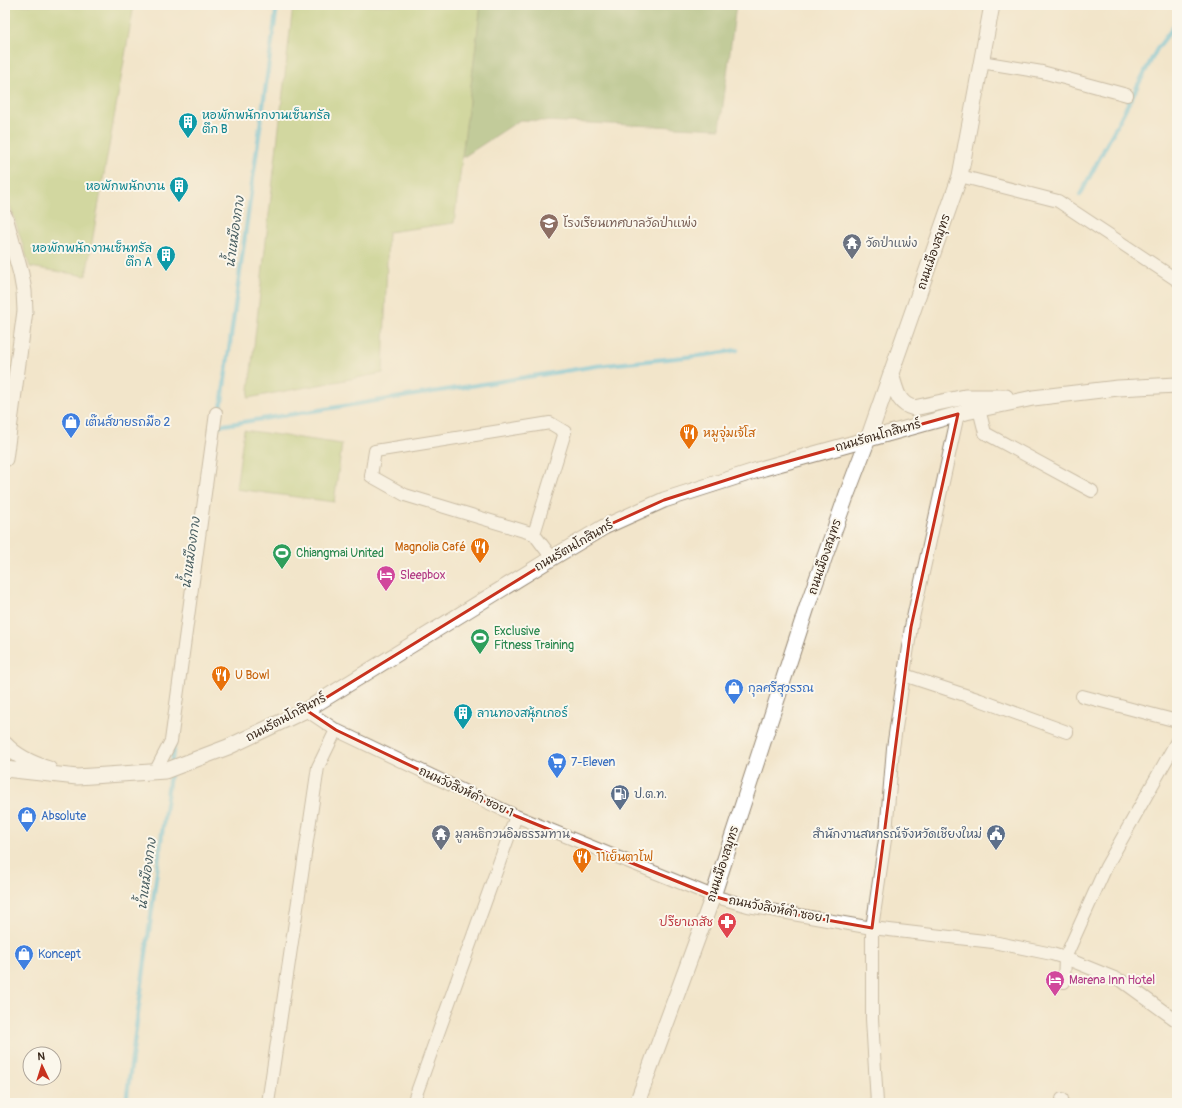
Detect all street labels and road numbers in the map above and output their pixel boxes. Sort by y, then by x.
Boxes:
street label: ถนนเมืองสมุทร [913,212,955,292]
street label: ถนนรัตนโกสินทร์ [833,415,923,455]
street label: ถนนรัตนโกสินทร์ [531,516,616,575]
street label: ถนนเมืองสมุทร [804,517,846,597]
street label: ถนนรัตนโกสินทร์ [243,689,329,745]
street label: ถนนวังสิงห์คำ ซอย 1 [416,763,516,820]
street label: ถนนเมืองสมุทร [703,824,743,904]
street label: ถนนวังสิงห์คำ ซอย 1 [727,892,831,927]

